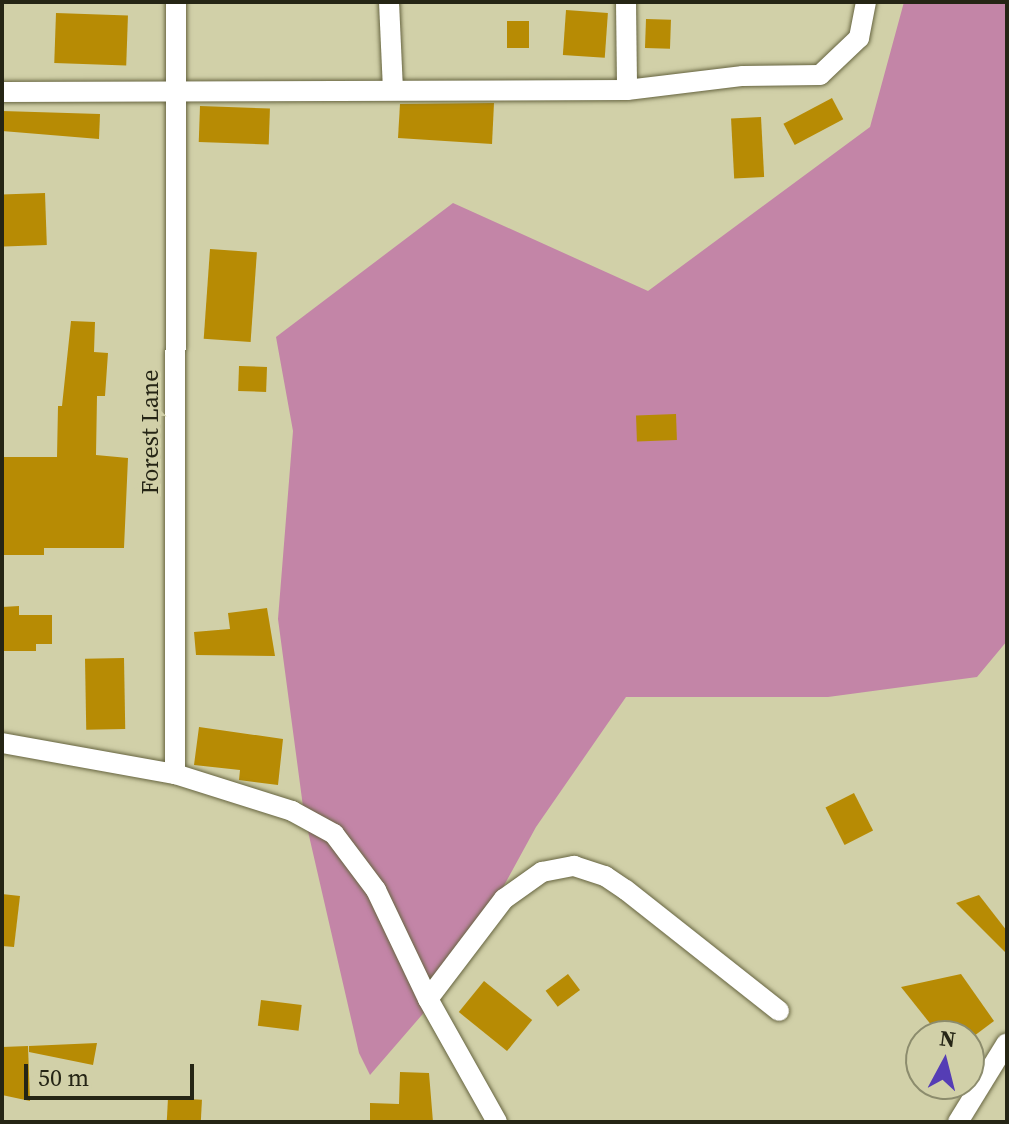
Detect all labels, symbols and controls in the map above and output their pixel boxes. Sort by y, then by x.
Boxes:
street label: Forest Lane [136,369,164,495]
north arrow [905,1020,985,1100]
text: N [938,1022,957,1054]
scale bar [28,1048,198,1098]
text: 50 m [38,1061,89,1094]

